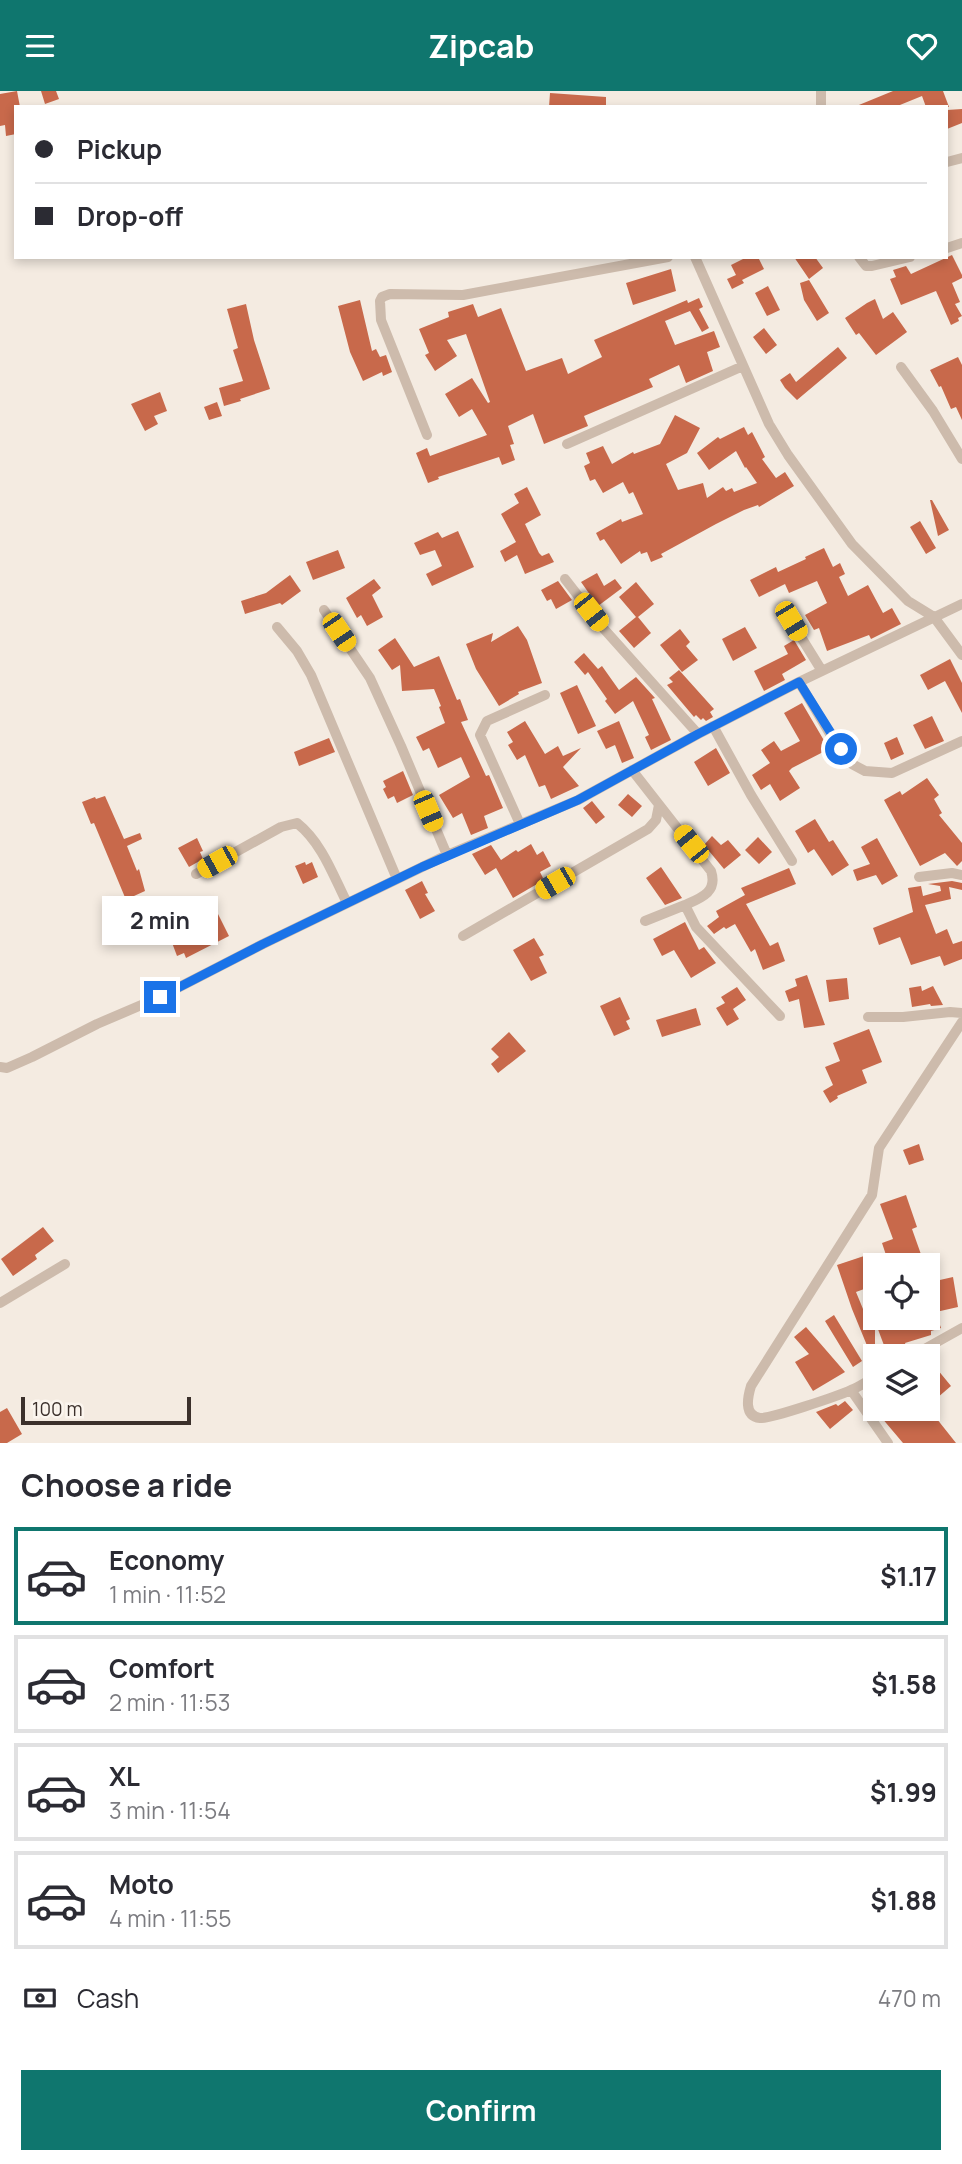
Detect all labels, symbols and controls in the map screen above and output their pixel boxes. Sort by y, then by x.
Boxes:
text: Zipcab [428,24,534,68]
icon: menu [21,27,59,65]
icon: heart [903,27,941,65]
text: Pickup [77,131,162,167]
text: Drop-off [77,198,183,234]
car [570,589,613,635]
car [772,598,811,644]
car [319,609,360,655]
route start [825,733,857,765]
car [411,788,446,834]
car [670,821,713,867]
car [194,843,241,881]
car [532,863,579,903]
callout: 2 min [102,895,218,944]
text: 2 min [130,904,190,936]
route end [144,981,176,1013]
map controls [863,1253,940,1421]
button: locate [863,1253,940,1330]
button: layers [863,1344,940,1421]
scale bar [21,1394,191,1426]
text: 100 m [32,1396,83,1422]
text: Choose a ride [21,1463,232,1507]
text: Economy [109,1542,224,1578]
icon: car [25,1545,88,1608]
text: $1.17 [880,1558,937,1594]
text: 1 min · 11:52 [109,1578,226,1610]
text: Comfort [109,1650,215,1686]
icon: car [25,1653,88,1716]
text: $1.58 [871,1666,937,1702]
text: 2 min · 11:53 [109,1686,230,1718]
text: XL [109,1758,140,1794]
icon: car [25,1761,88,1824]
text: $1.99 [870,1774,937,1810]
text: 3 min · 11:54 [109,1794,231,1826]
text: Moto [109,1866,174,1902]
icon: car [25,1869,88,1932]
text: $1.88 [871,1882,937,1918]
text: 4 min · 11:55 [109,1902,232,1934]
icon: cash [21,1979,59,2017]
text: Cash [77,1980,139,2016]
text: 470 m [878,1982,941,2014]
button: Confirm [21,2070,941,2150]

